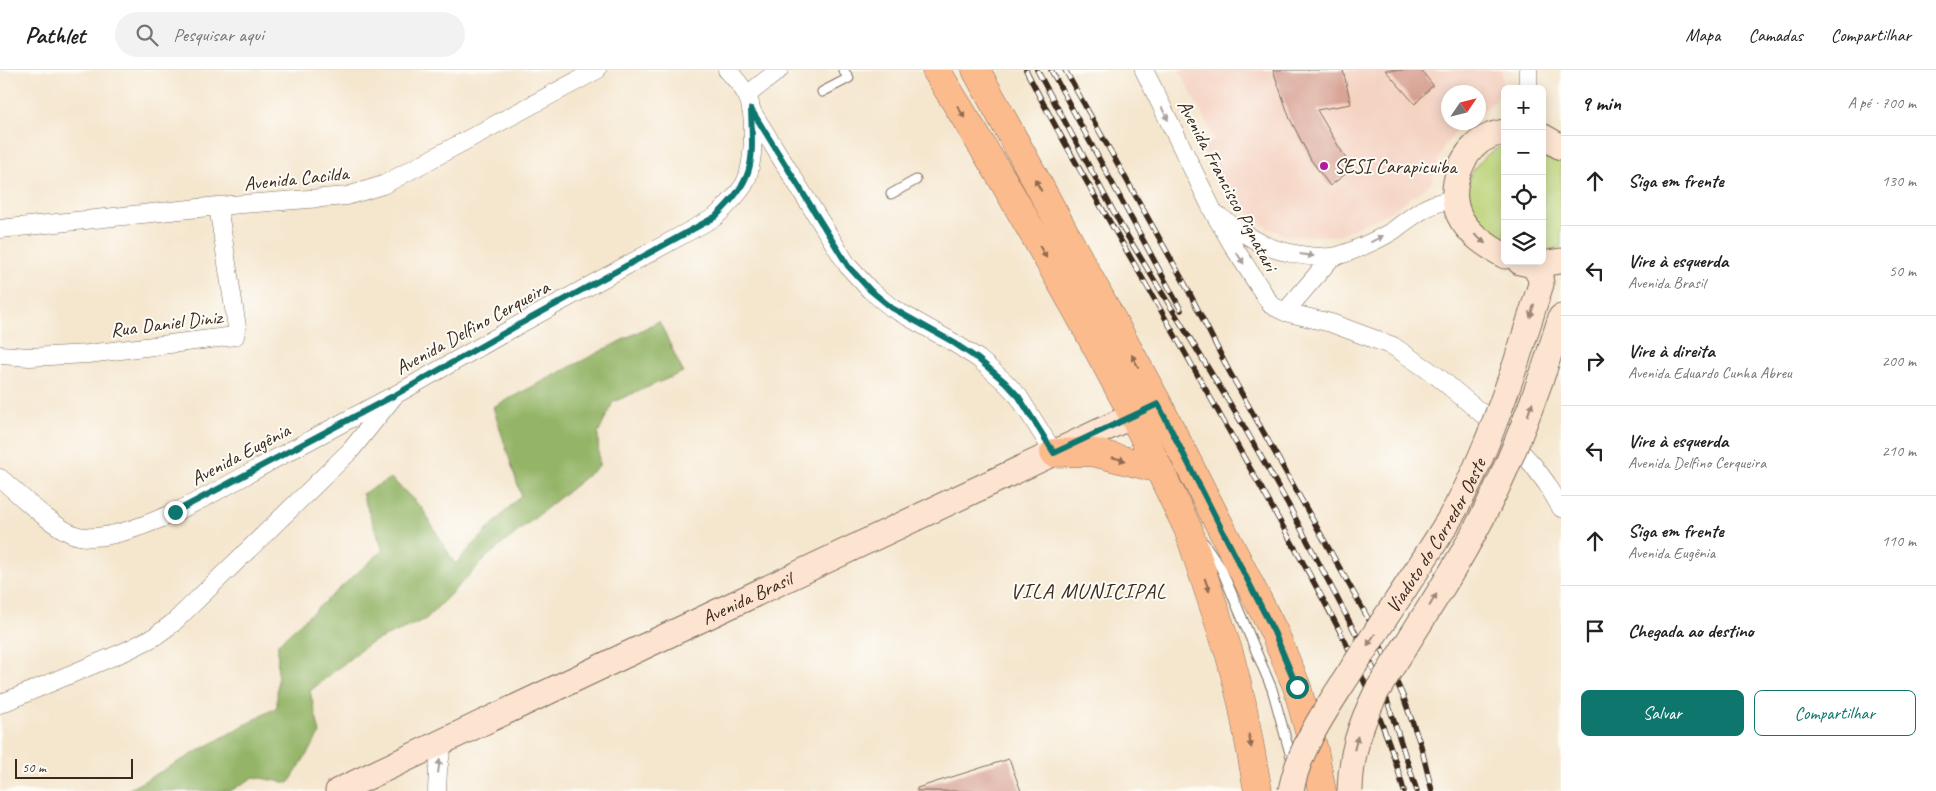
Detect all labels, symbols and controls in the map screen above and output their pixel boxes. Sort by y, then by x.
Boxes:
search box [115,12,465,57]
text: Pathlet [25,20,85,50]
icon: search [133,21,161,49]
text: Pesquisar aqui [173,23,264,47]
text: Mapa [1686,24,1720,46]
text: Camadas [1748,24,1803,46]
text: Compartilhar [1831,24,1911,46]
north arrow [1441,85,1486,130]
map controls [1501,85,1546,265]
button: + [1501,85,1546,130]
text: 9 min [1581,90,1621,116]
text: A pé · 700 m [1848,93,1916,113]
street label: Avenida Francisco Pignatari [1172,95,1284,277]
one-way arrow [956,105,965,118]
one-way arrow [1161,107,1169,121]
button: − [1501,130,1546,175]
place label: SESI Carapicuiba [1334,154,1458,179]
street label: Avenida Cacilda [242,160,351,196]
marker: SESI Carapicuiba [1318,160,1330,172]
icon: ahead [1581,167,1609,195]
text: Siga em frente [1628,169,1724,193]
text: 130 m [1882,171,1916,191]
button: locate [1501,175,1546,220]
one-way arrow [1034,178,1043,191]
button: layers [1501,220,1546,265]
one-way arrow [1473,233,1486,244]
one-way arrow [1370,235,1385,243]
one-way arrow [1039,245,1048,259]
text: Vire à esquerda [1628,249,1728,273]
one-way arrow [1236,251,1245,264]
one-way arrow [1299,251,1315,259]
icon: left [1581,257,1609,285]
text: 50 m [1889,261,1916,281]
text: Avenida Brasil [1628,273,1706,293]
street label: Avenida Delfino Cerqueira [391,274,555,380]
one-way arrow [1528,303,1536,318]
street label: Rua Daniel Diniz [109,304,226,343]
text: Vire à direita [1628,339,1715,363]
icon: right [1581,347,1609,375]
text: 200 m [1882,351,1916,371]
one-way arrow [1130,354,1139,367]
text: Avenida Eduardo Cunha Abreu [1628,363,1792,383]
one-way arrow [1526,401,1534,416]
street label: Avenida Eugênia [186,417,296,491]
text: Vire à esquerda [1628,429,1728,453]
icon: left [1581,437,1609,465]
text: 210 m [1882,441,1916,461]
street label: Viaduto do Corredor Oeste [1380,453,1492,618]
text: Avenida Delfino Cerqueira [1628,453,1766,473]
one-way arrow [1112,455,1127,463]
route end [164,501,187,524]
text: Siga em frente [1628,519,1724,543]
icon: ahead [1581,527,1609,555]
text: 110 m [1882,531,1916,551]
text: Avenida Eugênia [1628,543,1715,563]
street label: Avenida Brasil [698,565,799,630]
district label: VILA MUNICIPAL [1010,577,1166,605]
one-way arrow [1204,577,1211,592]
one-way arrow [1428,594,1437,607]
icon: arrive [1581,617,1609,645]
text: Chegada ao destino [1628,619,1754,643]
one-way arrow [1366,634,1375,647]
route start [1286,676,1309,699]
button: Salvar [1581,690,1744,736]
button: Compartilhar [1754,690,1916,736]
one-way arrow [1246,734,1254,749]
one-way arrow [1352,735,1360,750]
scale bar [15,756,132,779]
one-way arrow [435,757,443,773]
text: 50 m [22,759,46,776]

